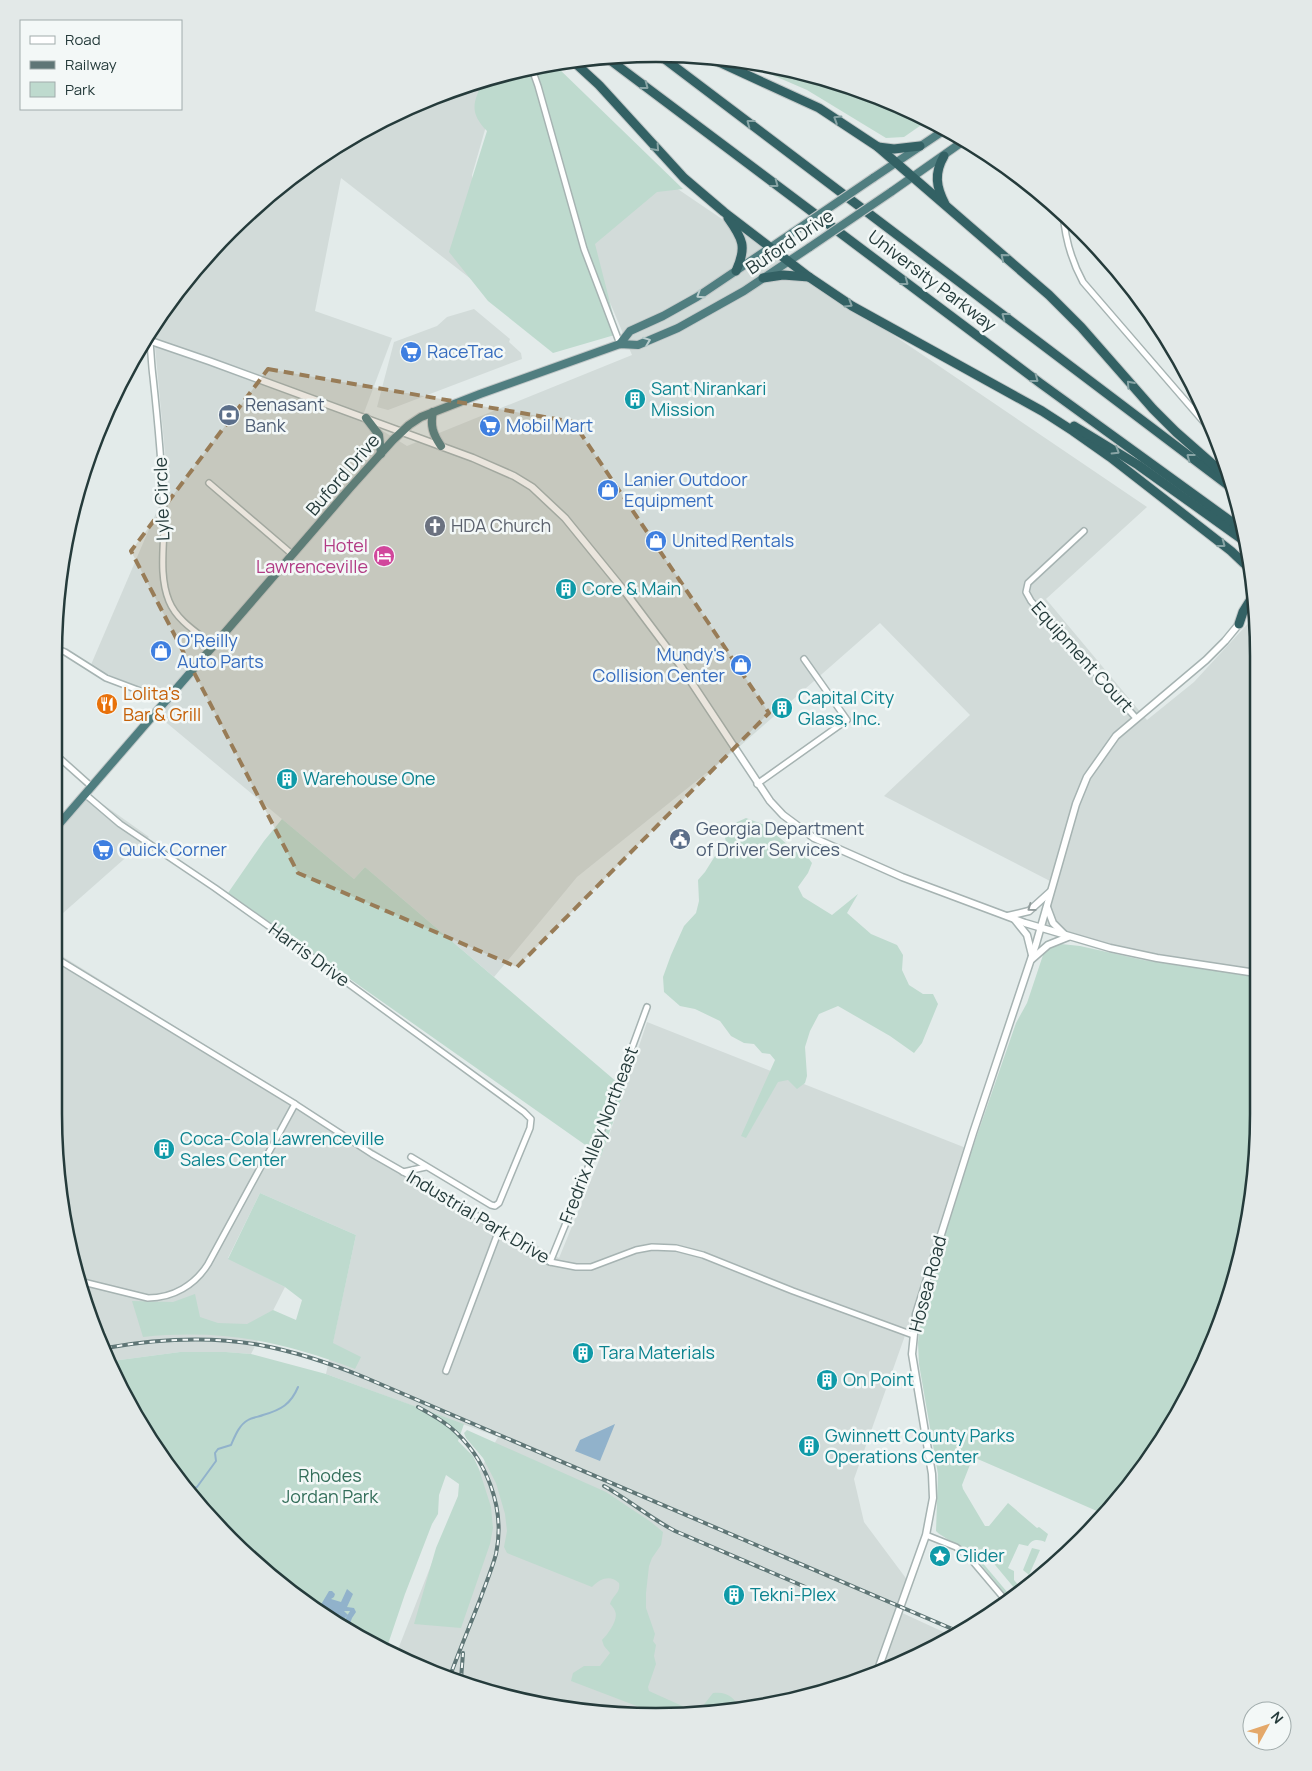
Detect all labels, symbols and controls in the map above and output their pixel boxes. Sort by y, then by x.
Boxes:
legend [20,20,182,110]
text: Road [65,29,101,50]
text: Railway [65,54,117,75]
text: Park [65,79,95,100]
one-way arrow [639,80,649,89]
one-way arrow [834,116,843,126]
one-way arrow [747,120,756,128]
one-way arrow [651,142,660,151]
one-way arrow [769,178,779,187]
street label: Buford Drive [741,203,838,279]
street label: University Parkway [864,224,1002,337]
one-way arrow [1001,254,1010,263]
one-way arrow [899,276,908,284]
one-way arrow [697,289,706,298]
one-way arrow [844,298,853,308]
one-way arrow [1002,313,1011,321]
one-way arrow [643,337,651,347]
place label: RaceTrac [427,339,503,363]
supermarket icon: RaceTrac [399,340,423,364]
one-way arrow [1029,374,1038,382]
place label: Sant Nirankari Mission [651,376,767,421]
one-way arrow [1127,380,1136,389]
building icon: Sant Nirankari Mission [623,387,647,411]
place label: Renasant Bank [245,392,325,437]
bank icon: Renasant Bank [217,403,241,427]
place label: Mobil Mart [506,413,593,437]
supermarket icon: Mobil Mart [478,414,502,438]
street label: Buford Drive [300,428,384,520]
one-way arrow [1111,444,1120,454]
one-way arrow [1187,454,1196,462]
street label: Lyle Circle [148,457,174,541]
place label: Lanier Outdoor Equipment [624,467,748,512]
shop icon: Lanier Outdoor Equipment [596,478,620,502]
place label: HDA Church [451,513,551,537]
church icon: HDA Church [423,514,447,538]
place label: United Rentals [672,528,794,552]
shop icon: United Rentals [644,529,668,553]
place label: Hotel Lawrenceville [256,533,368,578]
one-way arrow [1216,539,1225,547]
hotel icon: Hotel Lawrenceville [372,544,396,568]
place label: Core & Main [582,576,681,600]
building icon: Core & Main [554,577,578,601]
street label: Equipment Court [1027,596,1139,717]
place label: O'Reilly Auto Parts [177,628,264,673]
shop icon: O'Reilly Auto Parts [149,639,173,663]
place label: Mundy's Collision Center [593,642,725,687]
shop icon: Mundy's Collision Center [729,653,753,677]
place label: Lolita's Bar & Grill [123,681,201,726]
place label: Capital City Glass, Inc. [798,685,895,730]
restaurant icon: Lolita's Bar & Grill [95,692,119,716]
building icon: Capital City Glass, Inc. [770,696,794,720]
place label: Warehouse One [303,766,436,790]
building icon: Warehouse One [275,767,299,791]
place label: Georgia Department of Driver Services [696,816,865,861]
public building icon: Georgia Department of Driver Services [668,827,692,851]
place label: Quick Corner [119,837,228,861]
supermarket icon: Quick Corner [91,838,115,862]
one-way arrow [1027,902,1037,911]
street label: Harris Drive [264,917,355,992]
street label: Fredrix Alley Northeast [553,1043,643,1227]
place label: Coca-Cola Lawrenceville Sales Center [180,1126,384,1171]
building icon: Coca-Cola Lawrenceville Sales Center [152,1137,176,1161]
street label: Industrial Park Drive [403,1164,555,1268]
street label: Hosea Road [903,1233,951,1335]
place label: Tara Materials [599,1340,715,1364]
building icon: Tara Materials [571,1341,595,1365]
place label: On Point [843,1367,914,1391]
building icon: On Point [815,1368,839,1392]
place label: Gwinnett County Parks Operations Center [825,1423,1015,1468]
building icon: Gwinnett County Parks Operations Center [797,1434,821,1458]
park label: Rhodes Jordan Park [282,1463,379,1508]
place label: Glider [956,1543,1005,1567]
place icon: Glider [928,1544,952,1568]
place label: Tekni-Plex [750,1582,836,1606]
building icon: Tekni-Plex [722,1583,746,1607]
north arrow [1242,1701,1292,1751]
text: N [1267,1707,1288,1727]

